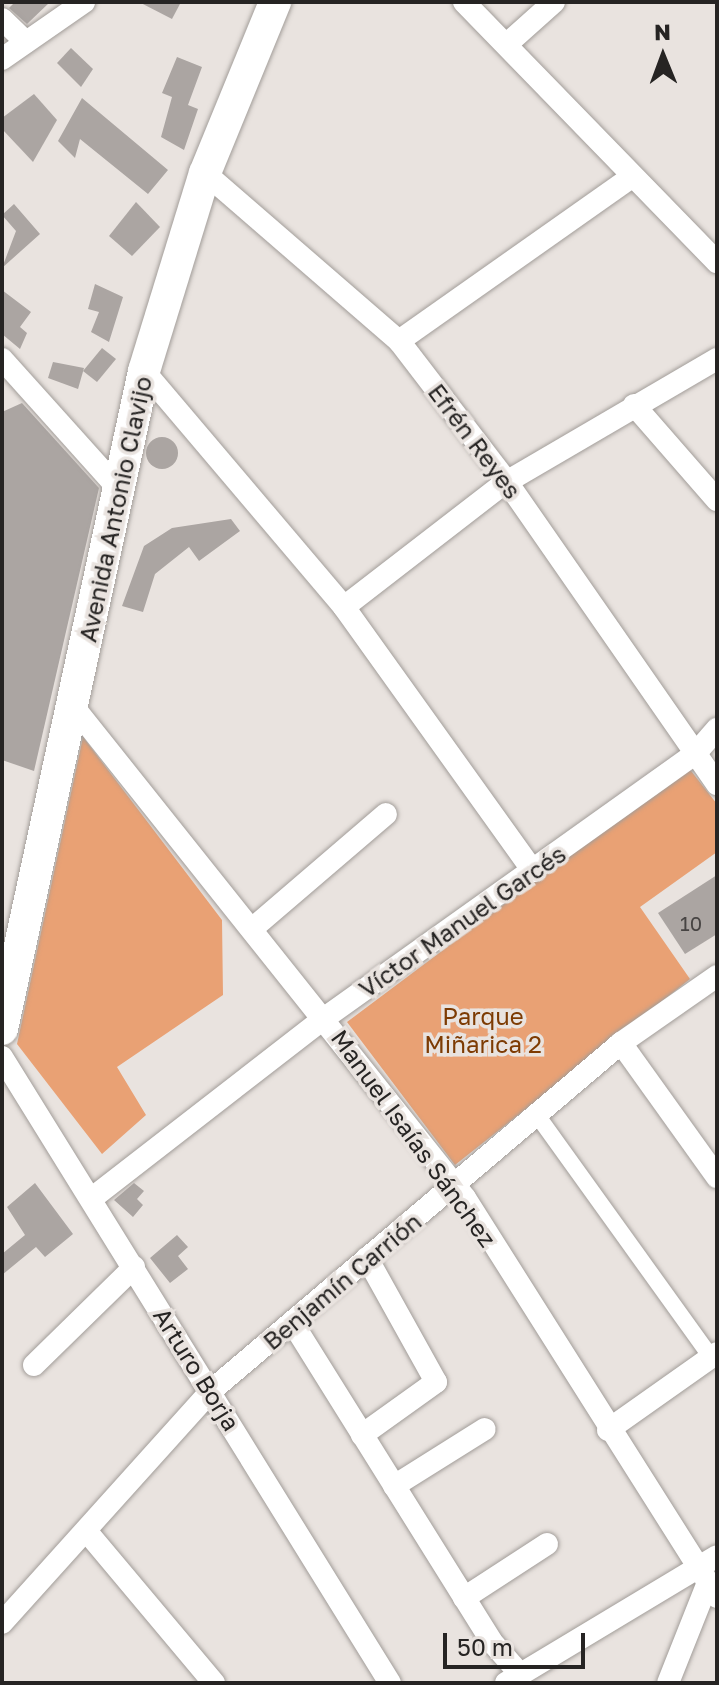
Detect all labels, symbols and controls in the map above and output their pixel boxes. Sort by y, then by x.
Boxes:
north arrow [623,16,703,96]
text: N [654,18,671,45]
street label: Avenida Antonio Clavijo [73,373,157,645]
street label: Efrén Reyes [422,378,528,504]
street label: Víctor Manuel Garcés [353,839,571,1003]
house number: 10 [680,911,702,935]
park label: Parque Miñarica 2 [424,1002,542,1058]
street label: Manuel Isaías Sánchez [326,1024,502,1252]
street label: Benjamín Carrión [257,1207,427,1355]
street label: Arturo Borja [148,1302,246,1436]
scale bar [447,1617,589,1667]
text: 50 m [457,1632,513,1661]

